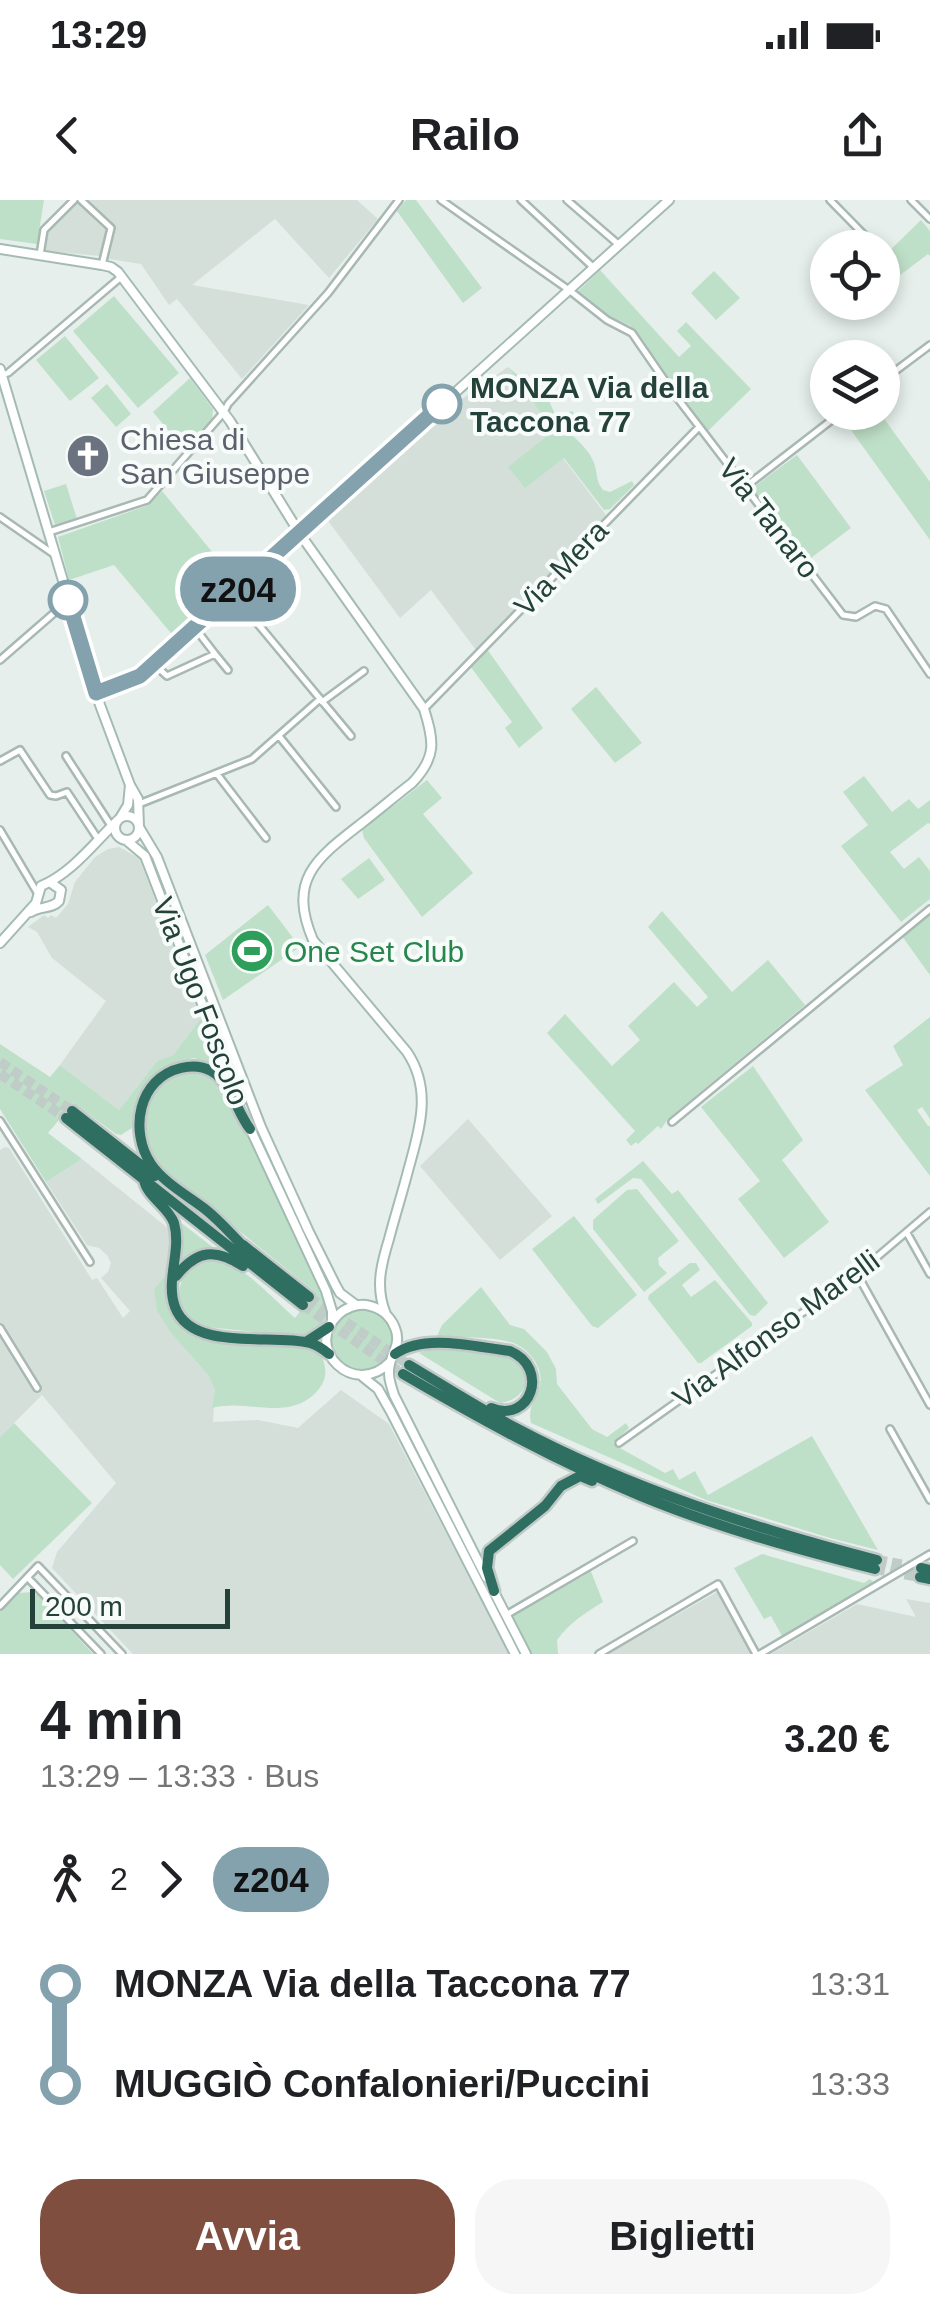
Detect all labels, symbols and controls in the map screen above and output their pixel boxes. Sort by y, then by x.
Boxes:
text: 13:29 [50,14,147,56]
icon: back [40,108,95,163]
icon: share [835,108,890,163]
text: Railo [410,109,520,160]
map controls [810,230,900,430]
button: locate [810,230,900,320]
button: layers [810,340,900,430]
place label: MONZA Via della Taccona 77 [470,371,709,438]
marker: MONZA Via della Taccona 77 [423,385,461,423]
place label: Chiesa di San Giuseppe [120,423,310,490]
church icon: Chiesa di San Giuseppe [65,433,111,479]
street label: Via Tanaro [712,452,826,584]
street label: Via Mera [508,513,615,622]
line badge: z204 [168,556,308,622]
text: z204 [200,570,276,609]
unlabelled marker [49,581,87,619]
street label: Via Ugo Foscolo [146,893,256,1109]
sports icon: One Set Club [229,928,275,974]
place label: One Set Club [284,935,464,968]
street label: Via Alfonso Marelli [667,1243,885,1415]
scale bar [30,1584,230,1628]
text: 200 m [45,1591,123,1622]
text: 4 min [40,1689,184,1751]
text: 3.20 € [784,1718,890,1760]
text: 13:29 – 13:33 · Bus [40,1758,319,1794]
icon: walk [40,1852,95,1907]
icon: forward [143,1852,198,1907]
text: z204 [233,1860,309,1899]
text: 2 [110,1861,128,1897]
text: MONZA Via della Taccona 77 [114,1963,631,2005]
text: 13:31 [810,1966,890,2002]
text: MUGGIÒ Confalonieri/Puccini [114,2063,650,2105]
text: 13:33 [810,2066,890,2102]
button: Avvia [40,2179,455,2294]
button: Biglietti [475,2179,890,2294]

